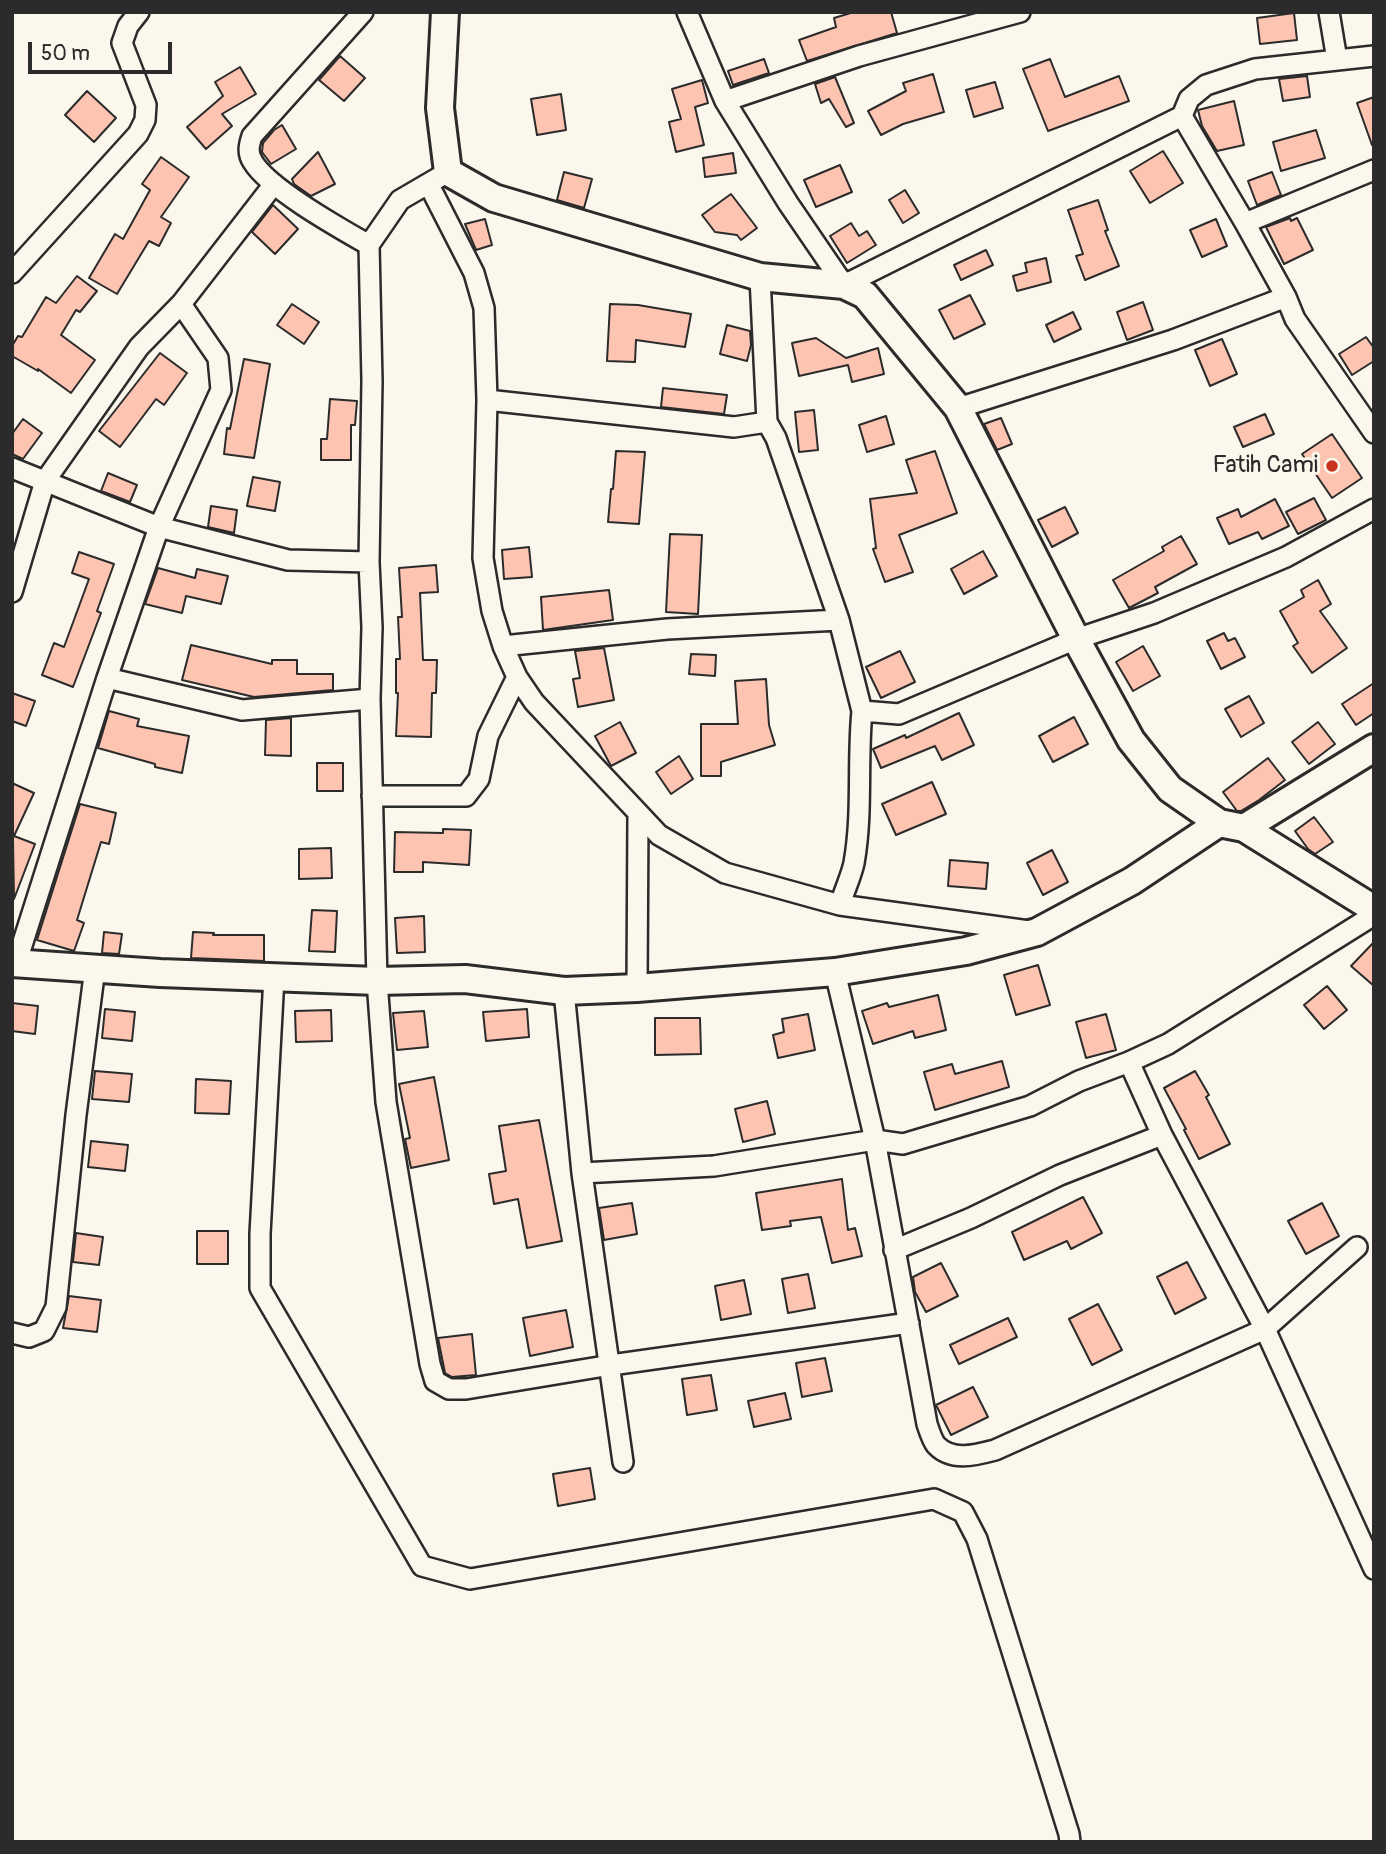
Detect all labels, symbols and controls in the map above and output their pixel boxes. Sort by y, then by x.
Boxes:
scale bar [32,28,175,72]
text: 50 m [41,40,90,67]
place label: Fatih Cami [1213,452,1318,480]
marker: Fatih Cami [1324,458,1340,474]

